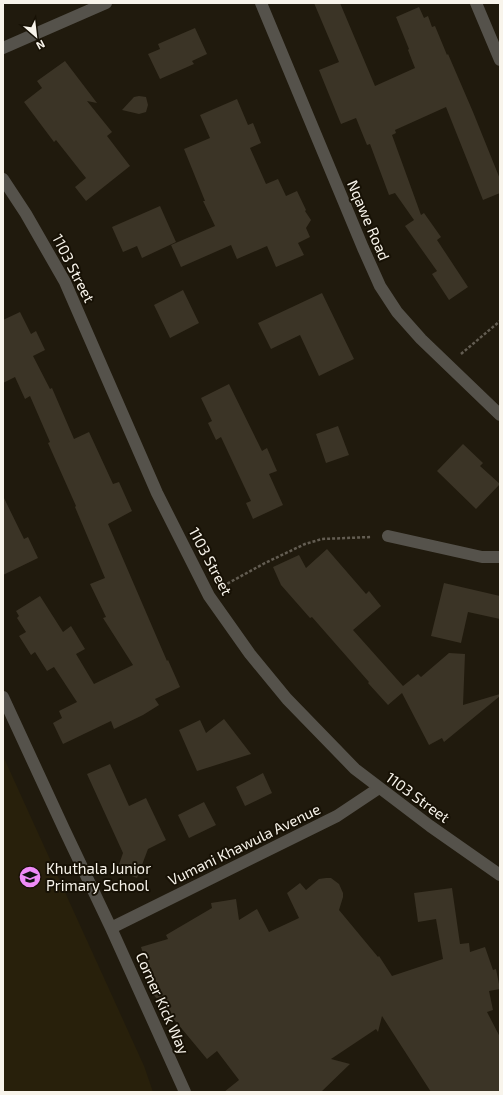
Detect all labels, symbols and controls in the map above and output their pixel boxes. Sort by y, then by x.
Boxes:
north arrow [16,16,56,56]
text: N [34,38,47,53]
street label: Nqawe Road [344,177,394,263]
street label: 1103 Street [49,231,99,305]
street label: 1103 Street [186,524,237,598]
street label: 1103 Street [383,768,454,826]
street label: Vumani Khawula Avenue [165,799,323,889]
place label: Khuthala Junior Primary School [46,859,151,894]
school or university icon: Khuthala Junior Primary School [17,864,43,890]
street label: Corner Kick Way [132,949,194,1057]

